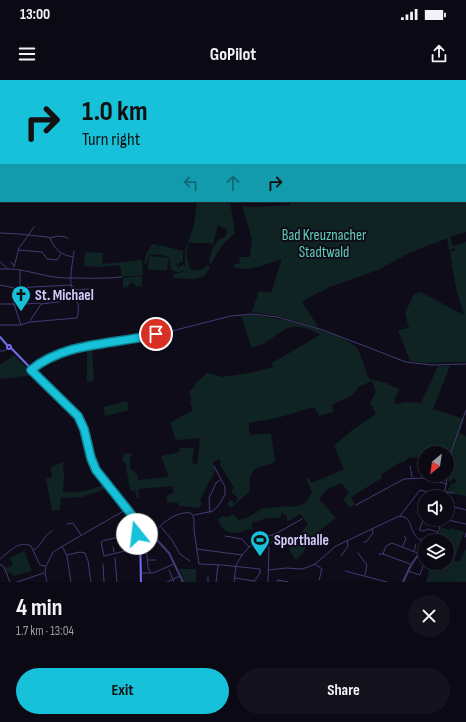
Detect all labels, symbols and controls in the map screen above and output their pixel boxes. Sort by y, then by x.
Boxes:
text: 13:00 [20,5,50,24]
icon: menu [16,43,38,65]
icon: share [428,43,450,65]
text: GoPilot [210,44,256,65]
text: 1.0 km [82,95,148,128]
icon: right [16,96,68,148]
text: Turn right [82,129,140,150]
icon: left [180,172,202,194]
icon: ahead [222,172,244,194]
icon: right [264,172,286,194]
park label: Bad Kreuznacher Stadtwald [282,226,367,262]
church icon: St. Michael [10,284,32,312]
place label: St. Michael [35,286,94,305]
pin [139,317,173,351]
icon: arrive [145,323,167,345]
north arrow [418,446,454,482]
map controls [418,446,454,570]
button: sound [418,490,454,526]
position arrow [116,513,158,555]
sports icon: Sporthalle [249,529,271,557]
place label: Sporthalle [274,531,329,550]
button: layers [418,534,454,570]
text: 4 min [16,593,62,622]
button: close [408,595,450,637]
text: 1.7 km · 13:04 [16,623,74,639]
button: Exit [16,668,229,714]
button: Share [237,668,450,714]

